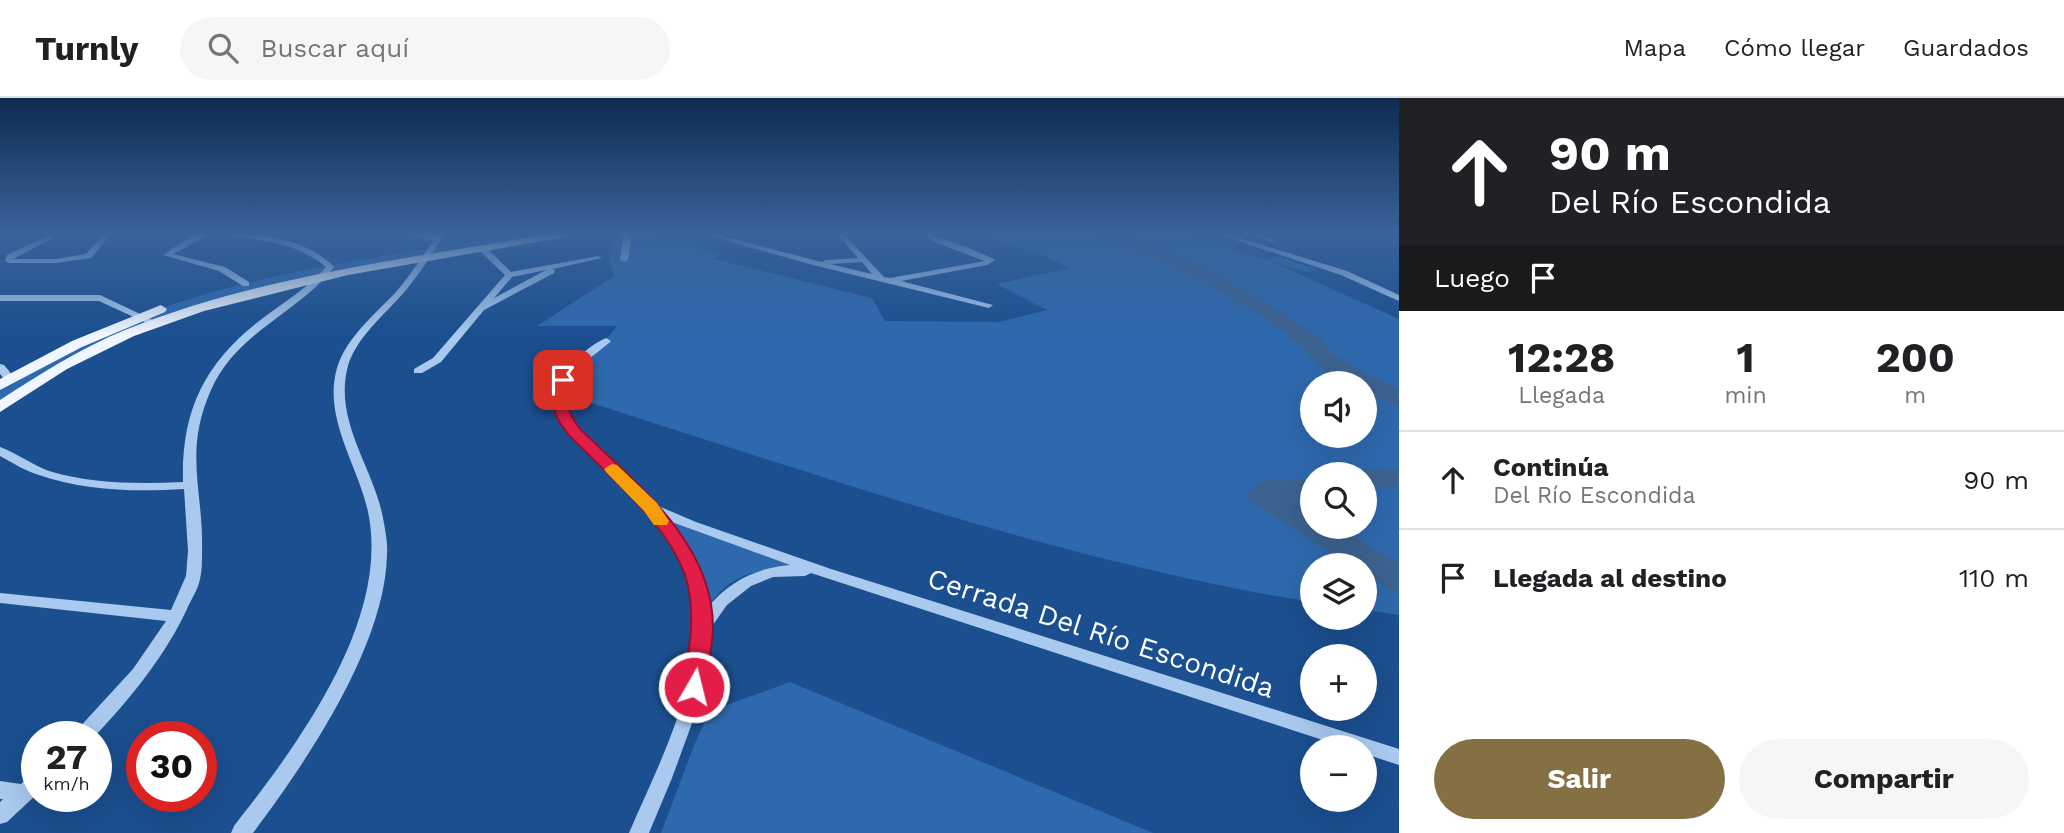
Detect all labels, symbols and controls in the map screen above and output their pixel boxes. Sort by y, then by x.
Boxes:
search box [180,17,670,80]
text: Turnly [35,29,138,68]
icon: search [204,29,242,67]
text: Buscar aquí [260,33,409,63]
text: Mapa [1624,34,1686,62]
text: Cómo llegar [1724,34,1865,62]
text: Guardados [1903,34,2029,62]
text: 90 m [1549,124,1671,182]
icon: ahead [1434,126,1525,217]
text: Del Río Escondida [1549,183,1831,221]
icon: arrive [1524,259,1562,297]
text: Luego [1434,263,1510,293]
text: 12:28 [1508,333,1615,382]
text: 1 [1736,333,1755,382]
text: 200 [1876,333,1955,382]
pin [533,350,593,410]
icon: arrive [544,361,582,399]
map controls [1300,371,1377,812]
button: sound [1300,371,1377,448]
text: Llegada [1518,382,1605,409]
text: min [1724,382,1767,409]
text: m [1904,382,1926,409]
text: Continúa [1493,452,1609,482]
icon: ahead [1434,461,1472,499]
button: search [1300,462,1377,539]
text: 90 m [1963,465,2029,495]
text: Del Río Escondida [1493,482,1696,509]
button: layers [1300,553,1377,630]
icon: arrive [1434,559,1472,597]
street label: Cerrada Del Río Escondida [923,561,1279,705]
text: Llegada al destino [1493,563,1727,593]
text: 110 m [1959,563,2029,593]
button: + [1300,644,1377,721]
position arrow [657,650,731,724]
speed limit sign: 30 [126,721,217,812]
button: − [1300,735,1377,812]
text: 27 [46,736,87,778]
button: Salir [1434,739,1725,819]
button: Compartir [1739,739,2029,819]
text: km/h [43,773,90,794]

